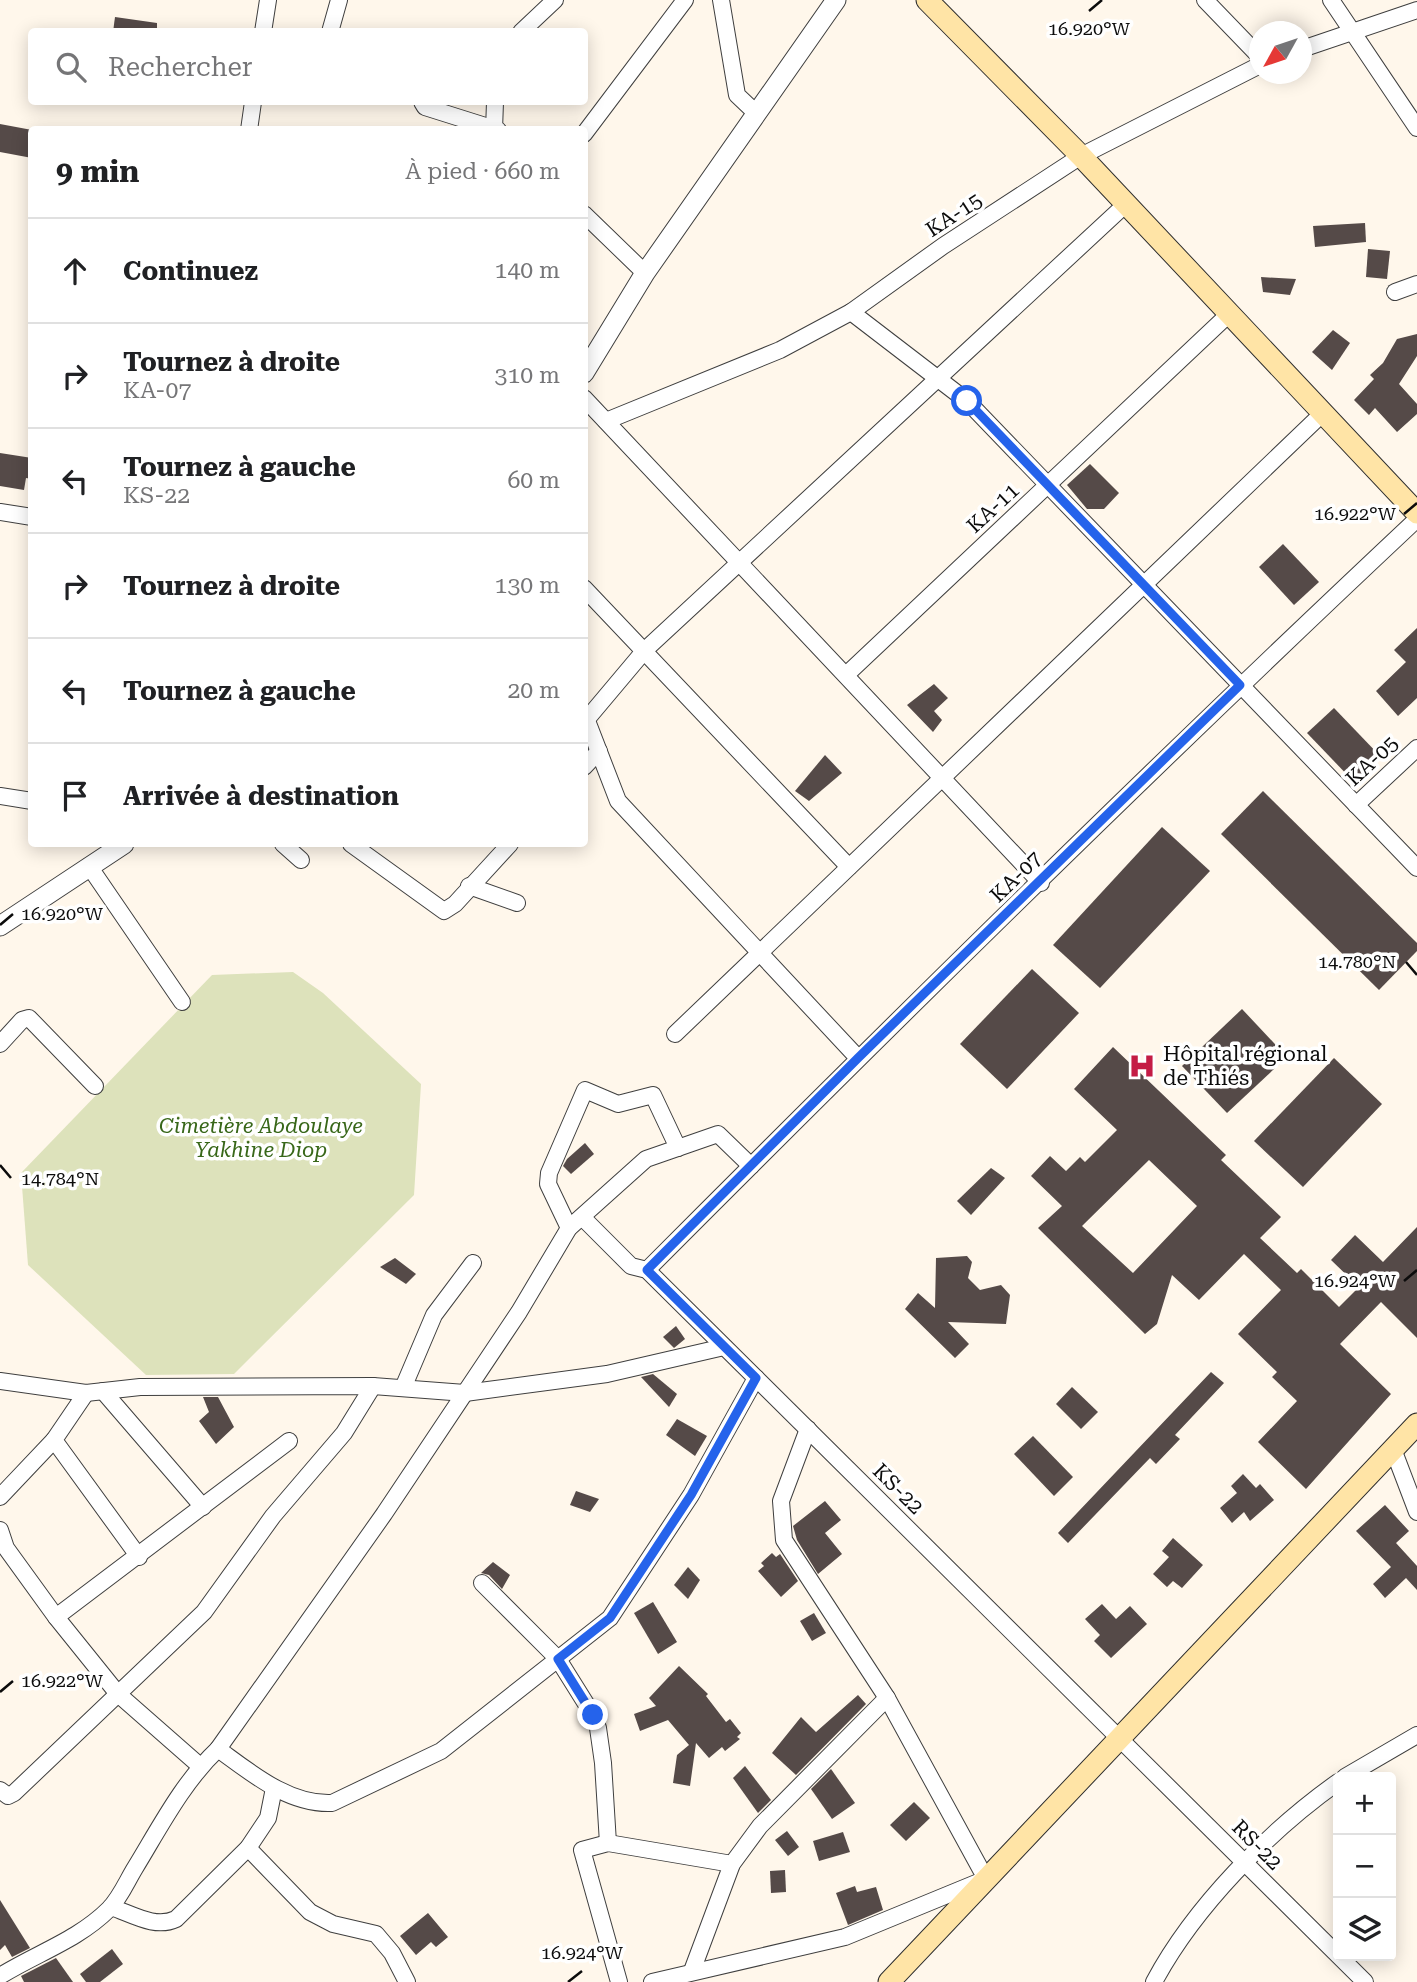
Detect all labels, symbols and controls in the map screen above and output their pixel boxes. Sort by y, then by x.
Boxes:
text: 16.920°W [1048,18,1131,39]
north arrow [1249,21,1312,84]
search box [28,28,588,105]
icon: search [52,48,90,86]
text: Rechercher [108,52,252,82]
text: 9 min [56,154,139,189]
text: À pied · 660 m [405,158,560,185]
street label: KA-15 [921,188,987,242]
icon: ahead [56,252,94,290]
text: Continuez [123,256,258,286]
text: 140 m [495,257,560,284]
text: Tournez à droite [123,347,340,377]
icon: right [56,357,94,395]
text: 310 m [495,362,560,389]
text: KA-07 [123,377,191,404]
route start [951,385,982,416]
text: Tournez à gauche [123,452,356,482]
icon: left [56,462,94,500]
text: 60 m [507,467,560,494]
street label: KA-11 [962,478,1024,538]
text: KS-22 [123,482,190,509]
text: 16.922°W [1314,503,1397,524]
icon: right [56,567,94,605]
text: Tournez à droite [123,571,340,601]
text: 130 m [495,572,560,599]
icon: left [56,672,94,710]
text: Tournez à gauche [123,676,356,706]
text: 20 m [507,677,560,704]
street label: KA-05 [1341,731,1403,791]
icon: arrive [56,777,94,815]
text: Arrivée à destination [123,781,399,811]
street label: KA-07 [985,847,1047,907]
text: 16.920°W [21,903,104,924]
text: 14.780°N [1318,951,1396,972]
place label: Hôpital régional de Thiés [1163,1042,1328,1090]
hospital icon: Hôpital régional de Thiés [1127,1051,1157,1081]
park label: Cimetière Abdoulaye Yakhine Diop [159,1114,363,1162]
text: 14.784°N [21,1168,99,1189]
text: 16.924°W [1314,1270,1397,1291]
street label: KS-22 [868,1459,928,1519]
text: 16.922°W [21,1670,104,1691]
route end [577,1699,608,1730]
map controls [1333,1772,1396,1961]
button: + [1333,1772,1396,1835]
street label: RS-22 [1227,1815,1287,1875]
button: − [1333,1835,1396,1898]
button: layers [1333,1898,1396,1961]
text: 16.924°W [541,1942,624,1963]

